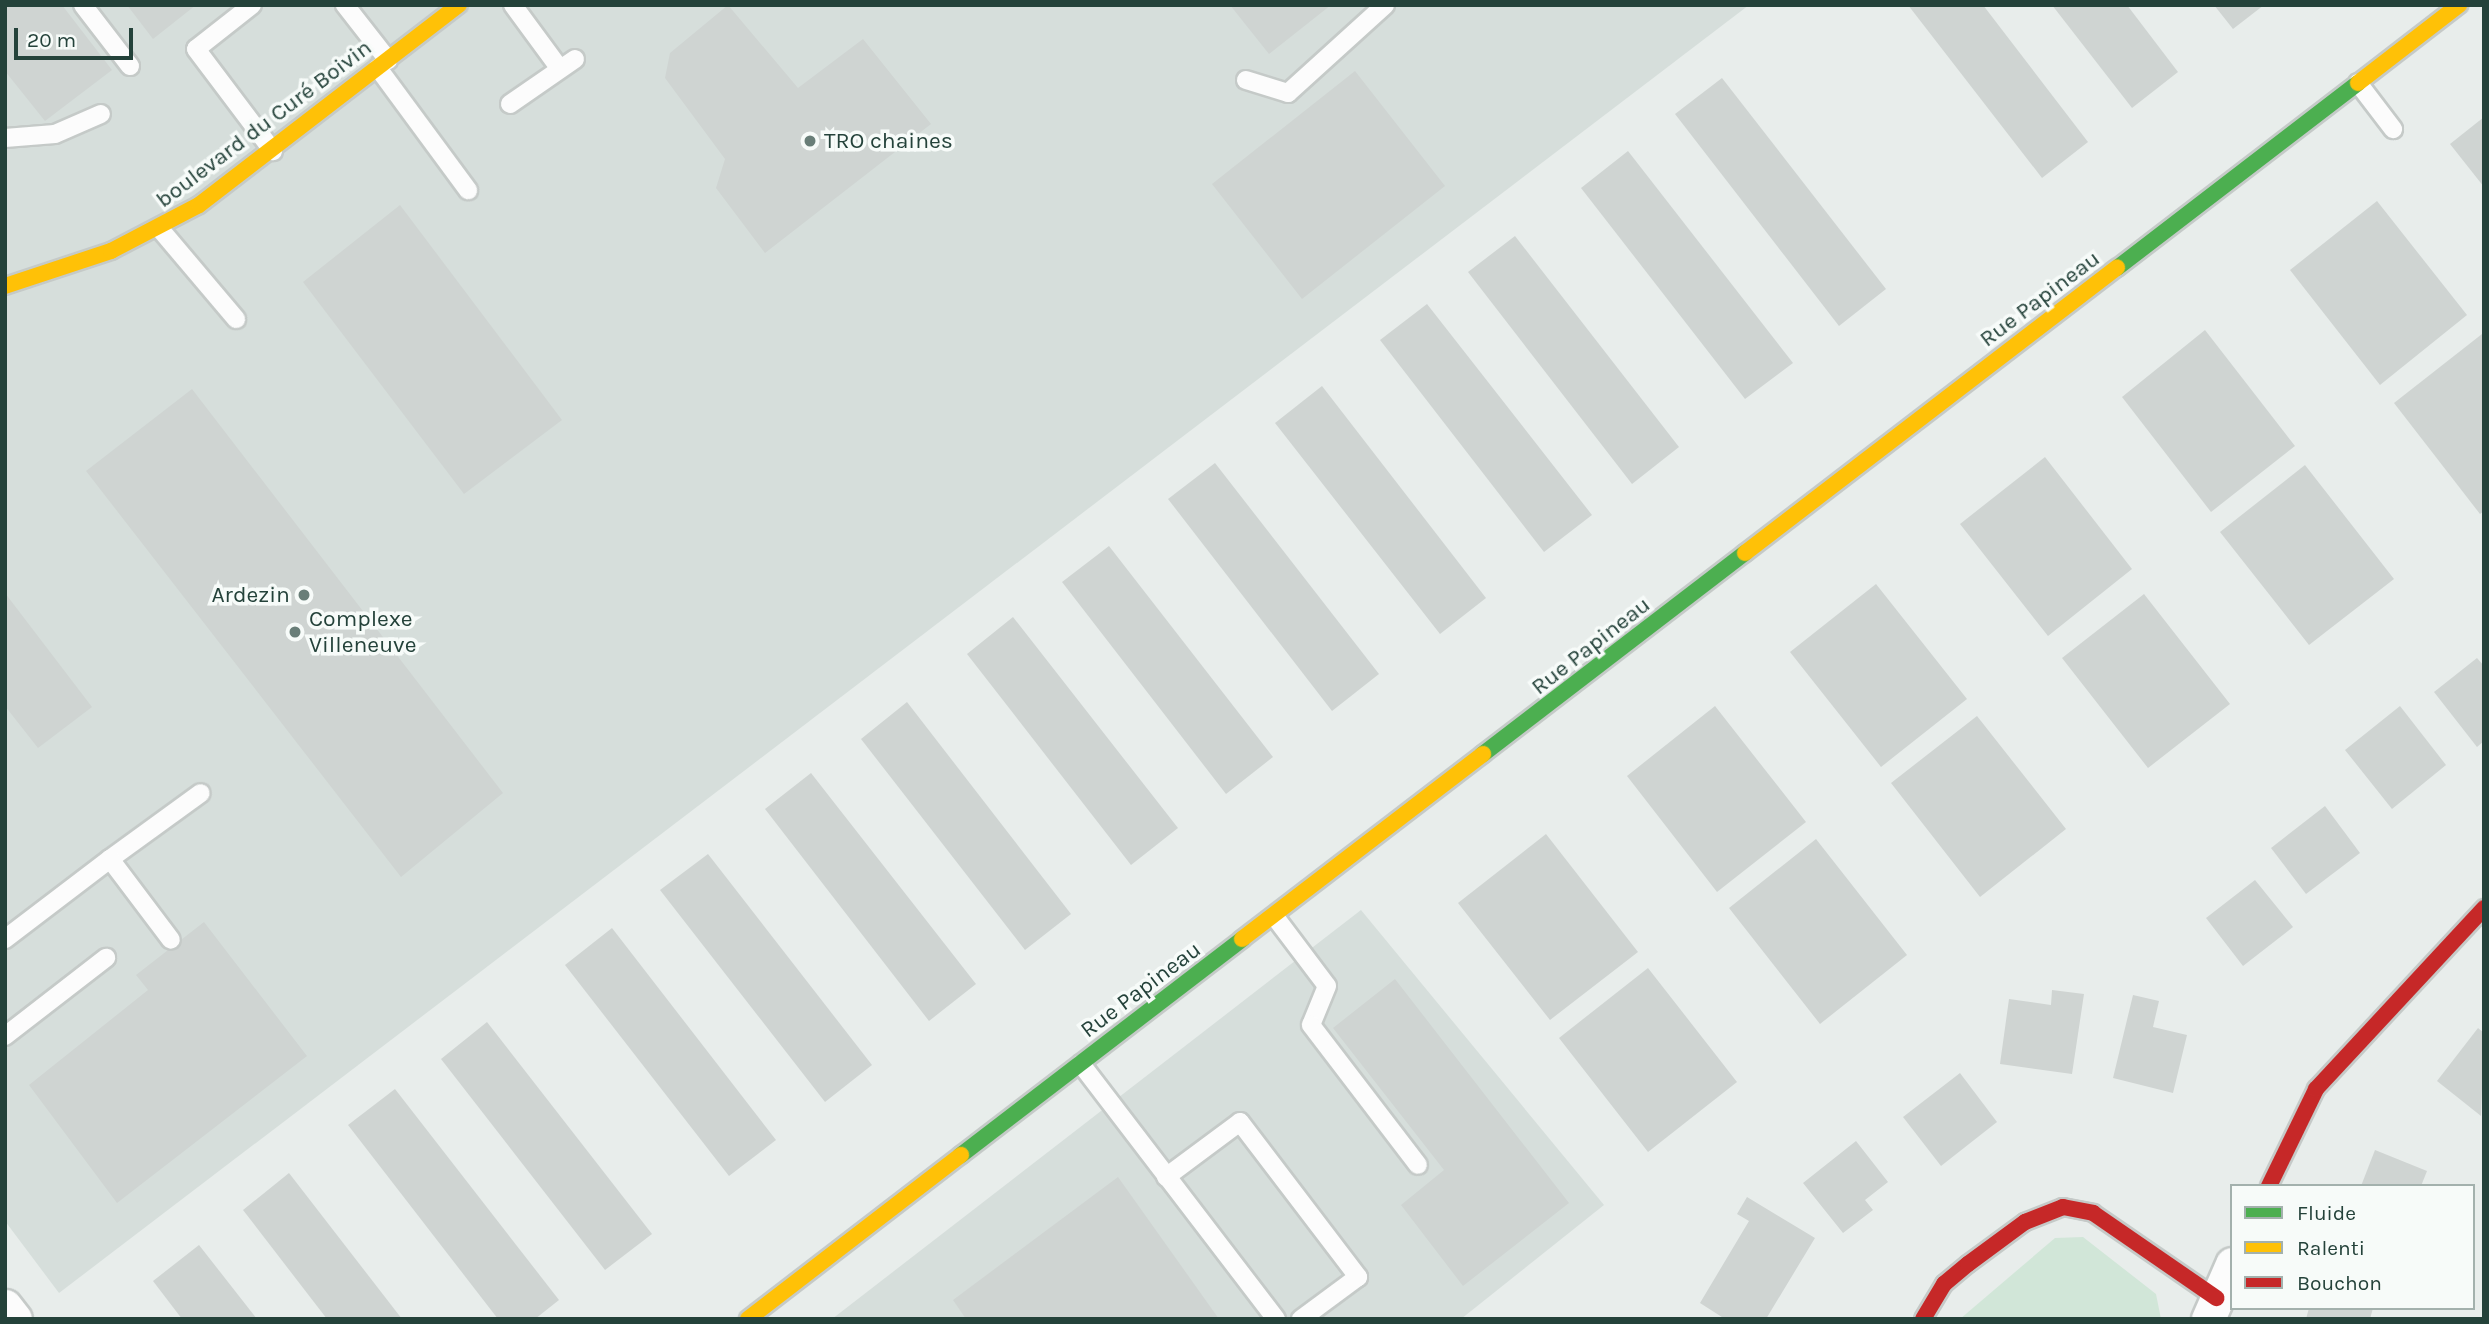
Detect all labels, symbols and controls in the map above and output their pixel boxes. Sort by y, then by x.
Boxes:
scale bar [18,14,136,58]
text: 20 m [27,28,76,52]
street label: boulevard du Curé Boivin [151,34,377,214]
place label: TRO chaines [824,127,953,155]
marker: TRO chaines [802,133,818,149]
street label: Rue Papineau [1974,245,2106,353]
place label: Ardezin [211,581,290,609]
marker: Ardezin [296,587,312,603]
street label: Rue Papineau [1526,591,1656,701]
place label: Complexe Villeneuve [309,605,416,659]
marker: Complexe Villeneuve [287,624,303,640]
street label: Rue Papineau [1075,936,1207,1044]
legend [2230,1184,2475,1310]
text: Fluide [2297,1201,2356,1225]
text: Ralenti [2297,1236,2365,1260]
text: Bouchon [2297,1271,2382,1295]

